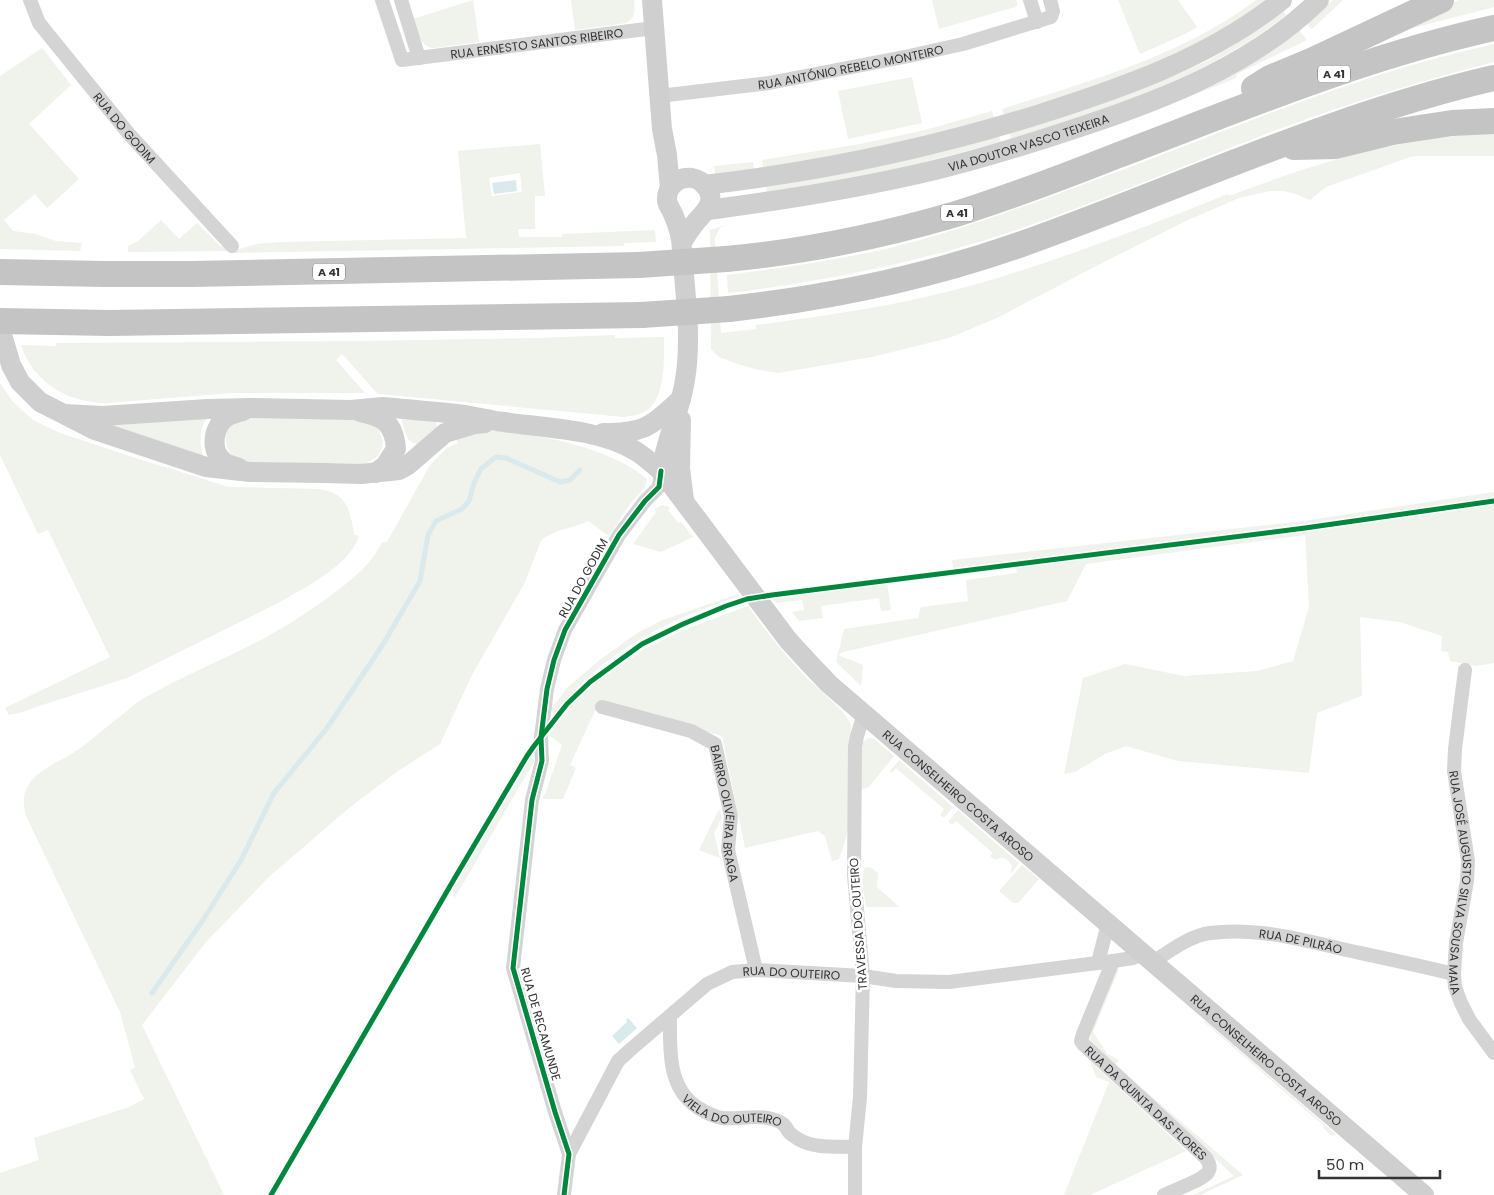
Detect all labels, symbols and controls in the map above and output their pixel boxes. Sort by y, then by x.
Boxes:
street label: RUA ERNESTO SANTOS RIBEIRO [449,23,624,62]
street label: RUA ANTÓNIO REBELO MONTEIRO [757,40,945,93]
road number: A 41 [1318,66,1350,82]
street label: RUA DO GODIM [90,88,160,167]
street label: VIA DOUTOR VASCO TEIXEIRA [946,109,1111,175]
road number: A 41 [941,204,973,222]
road number: A 41 [313,264,345,280]
street label: RUA DO GODIM [554,535,612,621]
street label: RUA CONSELHEIRO COSTA AROSO [879,726,1038,865]
street label: BAIRRO OLIVEIRA BRAGA [707,743,744,883]
street label: RUA JOSÉ AUGUSTO SILVA SOUSA MAIA [1445,769,1477,997]
street label: TRAVESSA DO OUTEIRO [845,857,871,991]
street label: RUA DE PILRÃO [1258,924,1344,957]
street label: RUA DO OUTEIRO [742,961,841,983]
street label: RUA DE RECAMUNDE [517,965,565,1083]
street label: RUA CONSELHEIRO COSTA AROSO [1187,990,1346,1130]
street label: RUA DA QUINTA DAS FLORES [1081,1042,1211,1164]
street label: VIELA DO OUTEIRO [678,1090,785,1130]
scale bar [1319,1148,1440,1180]
text: 50 m [1326,1154,1364,1175]

